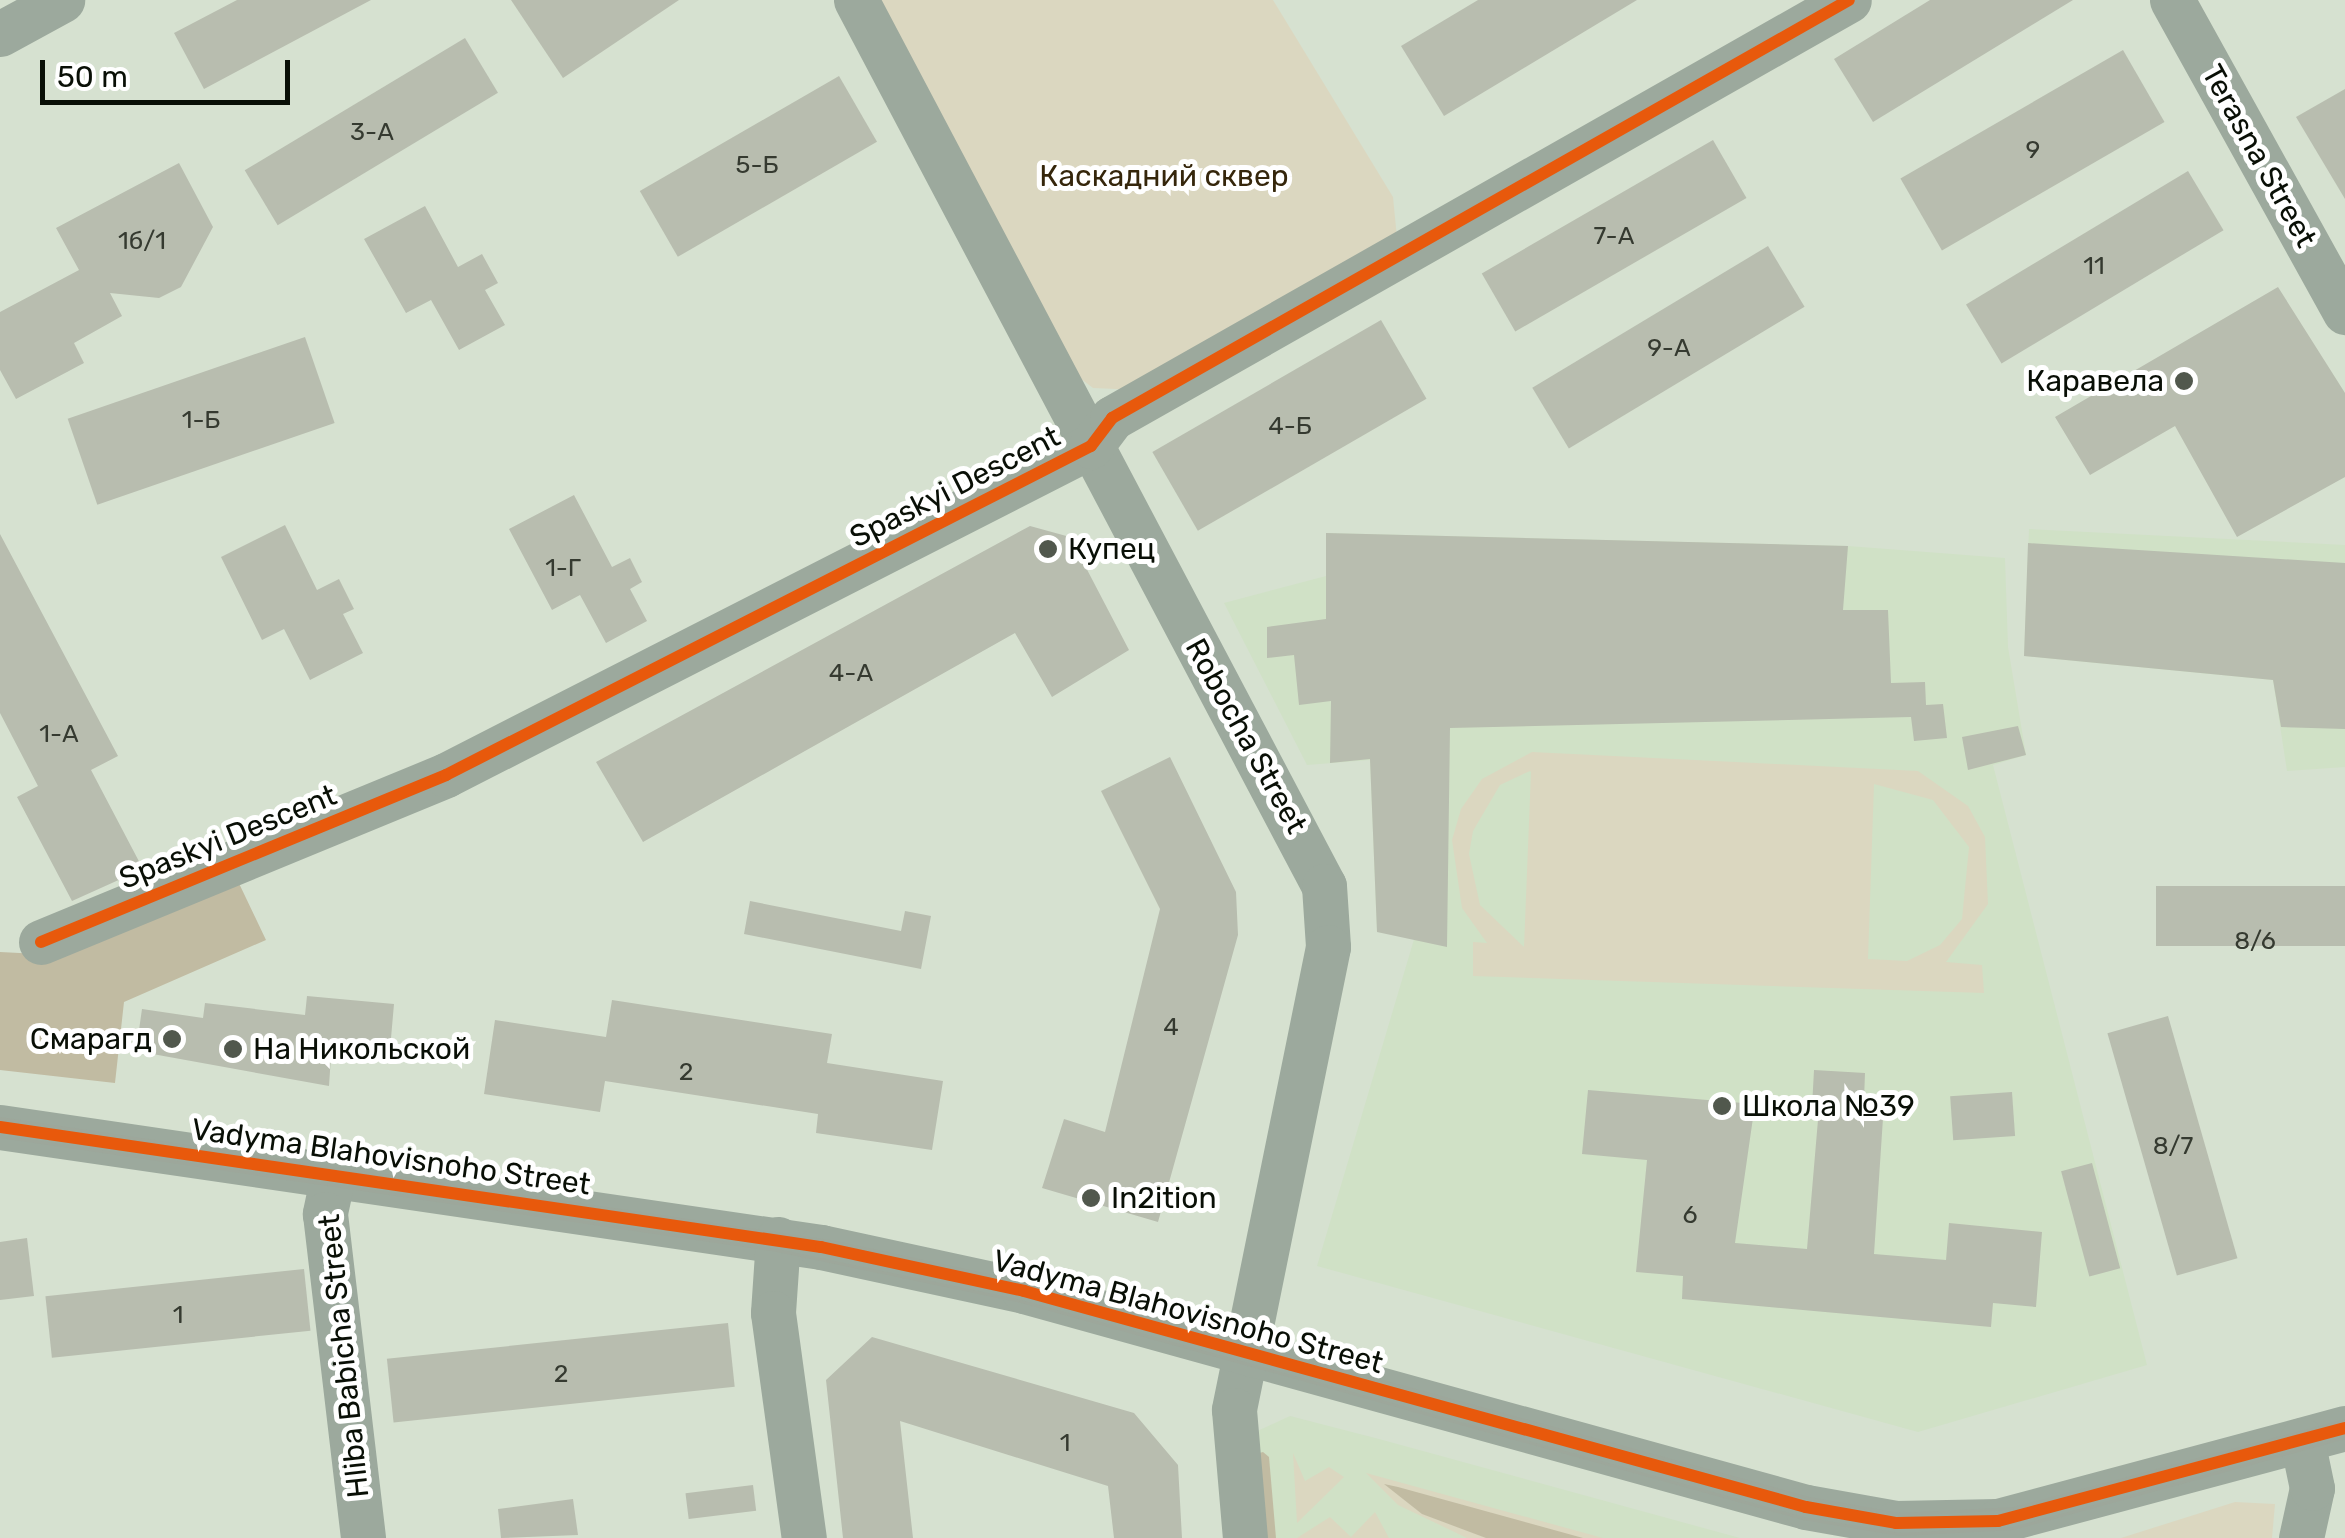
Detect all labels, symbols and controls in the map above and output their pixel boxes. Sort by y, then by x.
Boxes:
scale bar [45,40,295,102]
street label: Terasna Street [2194,58,2324,254]
text: 50 m [57,59,128,95]
house number: 3-А [350,117,394,147]
house number: 9 [2026,135,2040,165]
house number: 5-Б [736,150,778,180]
park label: Каскадний сквер [1039,158,1289,194]
house number: 7-А [1594,221,1634,251]
house number: 1б/1 [118,226,166,256]
house number: 11 [2083,251,2105,281]
house number: 9-А [1647,333,1691,363]
place label: Каравела [2026,363,2164,399]
marker: Каравела [2173,370,2195,392]
house number: 1-Б [182,405,220,435]
house number: 4-Б [1268,411,1312,441]
street label: Spaskyi Descent [844,419,1066,555]
place label: Купец [1068,531,1155,567]
marker: Купец [1037,538,1059,560]
house number: 1-Г [545,553,581,583]
street label: Robocha Street [1178,632,1314,840]
house number: 4-А [829,658,873,688]
house number: 1-А [39,719,79,749]
street label: Spaskyi Descent [114,777,342,897]
house number: 8/6 [2234,926,2276,956]
house number: 4 [1163,1012,1179,1042]
place label: Смарагд [30,1021,152,1057]
marker: Смарагд [161,1028,183,1050]
place label: На Никольской [253,1031,470,1067]
marker: На Никольской [222,1038,244,1060]
house number: 2 [679,1057,693,1087]
place label: Школа №39 [1742,1088,1915,1124]
marker: Школа №39 [1711,1095,1733,1117]
street label: Vadyma Blahovisnoho Street [189,1111,593,1203]
house number: 8/7 [2153,1131,2193,1161]
place label: In2ition [1111,1180,1217,1216]
marker: In2ition [1080,1187,1102,1209]
house number: 6 [1682,1200,1698,1230]
street label: Hliba Babicha Street [311,1212,377,1500]
street label: Vadyma Blahovisnoho Street [989,1243,1387,1381]
house number: 1 [173,1300,183,1330]
house number: 2 [554,1359,568,1389]
house number: 1 [1060,1428,1070,1458]

